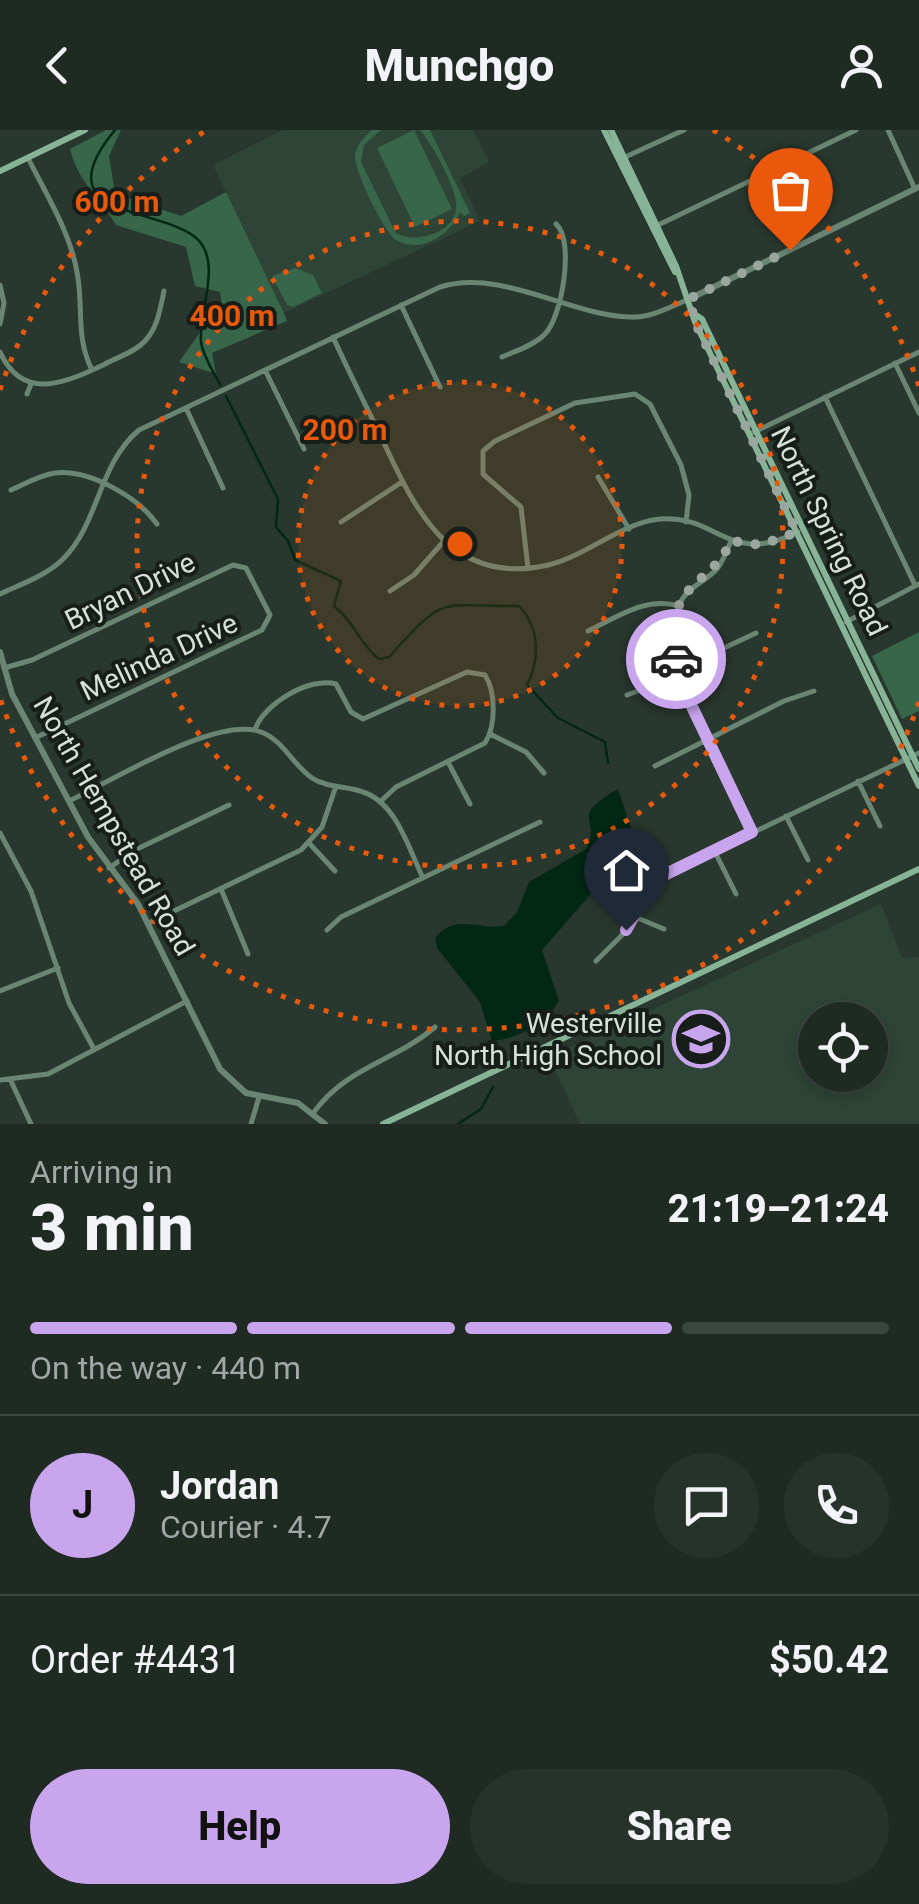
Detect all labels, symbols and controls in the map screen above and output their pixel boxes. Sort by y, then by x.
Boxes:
icon: back [30,38,85,93]
icon: person [834,38,889,93]
text: Munchgo [365,39,554,92]
pin [748,148,833,251]
icon: bag [763,163,818,218]
text: 600 m [74,184,160,219]
text: 400 m [189,298,275,333]
text: 200 m [302,412,388,447]
street label: North Spring Road [764,421,894,641]
centre of rings [442,526,478,562]
street label: Bryan Drive [60,545,200,637]
street label: Melinda Drive [75,606,243,708]
courier [626,609,726,709]
icon: car [649,632,704,687]
street label: North Hempstead Road [26,691,202,961]
pin [584,828,669,931]
icon: home [599,843,654,898]
map controls [798,1002,888,1092]
button: locate [798,1002,888,1092]
place label: Westerville North High School [434,1007,662,1072]
school or university icon: Westerville North High School [671,1009,731,1069]
text: Arriving in [30,1153,173,1191]
text: 21:19–21:24 [668,1187,889,1231]
text: 3 min [30,1190,194,1266]
text: On the way · 440 m [30,1349,301,1387]
button: chat [654,1453,759,1558]
button: phone [784,1453,889,1558]
text: Jordan [160,1464,279,1508]
text: J [72,1483,93,1527]
text: Courier · 4.7 [160,1508,332,1546]
text: Order #4431 [30,1638,241,1682]
text: $50.42 [769,1638,889,1682]
button: Help [30,1769,450,1884]
button: Share [470,1769,889,1884]

